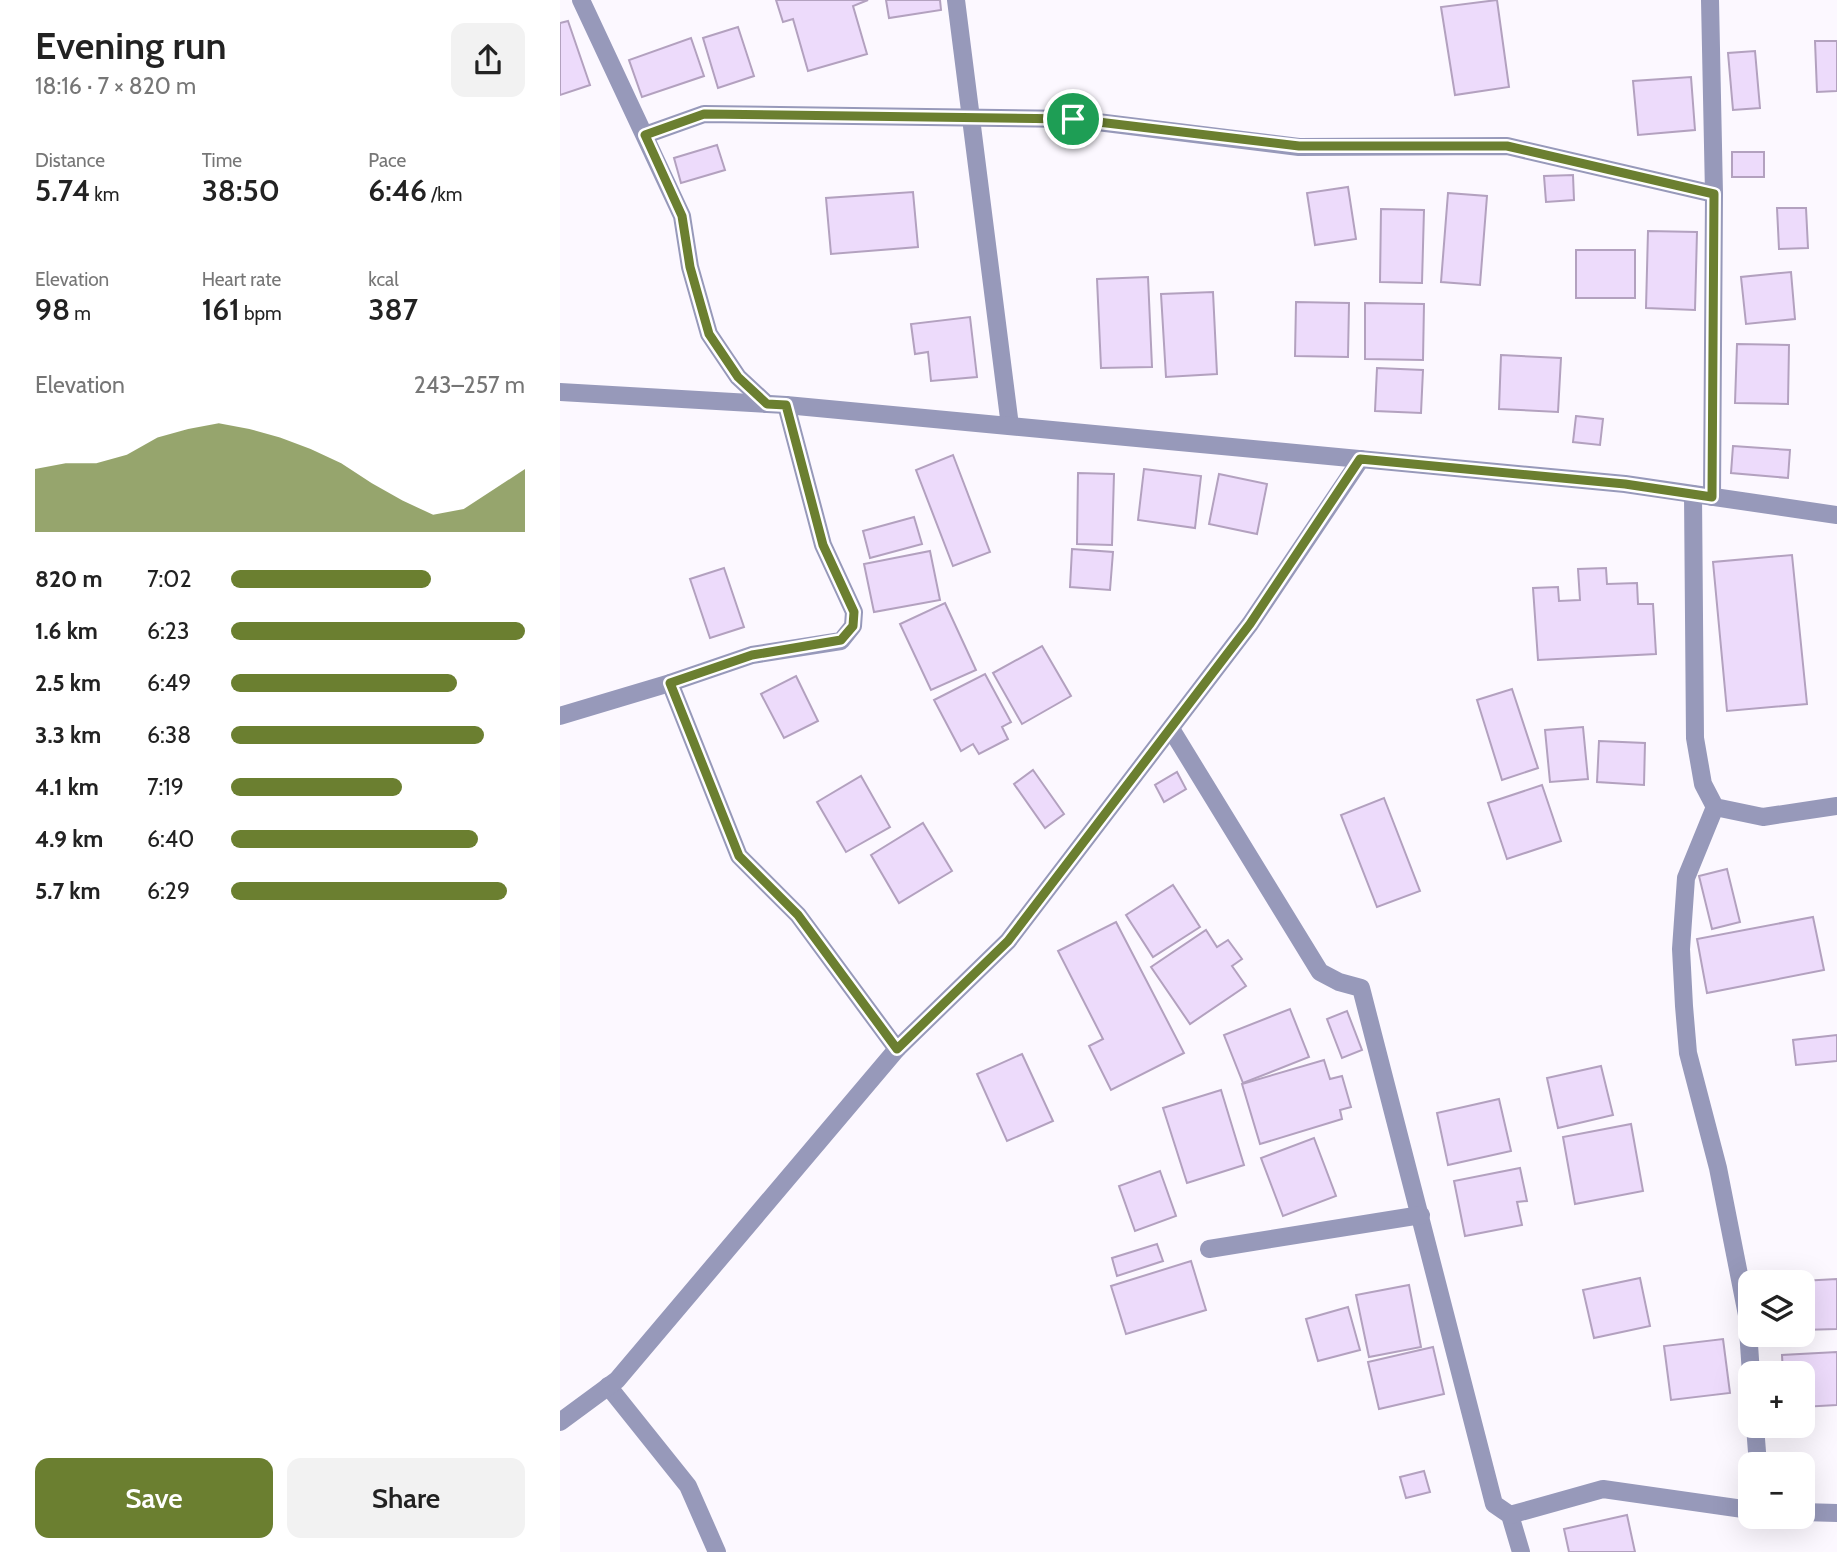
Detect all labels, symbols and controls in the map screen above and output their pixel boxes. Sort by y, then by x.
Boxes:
text: Evening run [35,22,227,69]
button: share [451,23,525,97]
text: 18:16 · 7 × 820 m [35,72,196,100]
pin [1043,89,1103,149]
icon: arrive [1054,100,1092,138]
text: Distance [35,149,105,172]
text: Time [202,149,242,172]
text: Pace [368,149,406,172]
text: 5.74 [35,172,90,209]
text: 38:50 [202,172,280,209]
text: 6:46 [368,172,427,209]
text: km [90,183,120,206]
text: /km [427,183,462,206]
text: Elevation [35,268,109,291]
text: Heart rate [202,268,281,291]
text: kcal [368,268,399,291]
text: 98 [35,291,70,328]
text: 161 [202,291,240,328]
text: 387 [368,291,418,328]
text: m [70,302,91,325]
text: bpm [240,302,282,325]
text: Elevation [35,371,125,399]
text: 243–257 m [414,371,525,399]
text: 820 m [35,565,102,593]
text: 7:02 [147,565,191,593]
text: 1.6 km [35,617,98,645]
text: 6:23 [147,617,189,645]
text: 2.5 km [35,669,101,697]
text: 6:49 [147,669,191,697]
text: 3.3 km [35,721,101,749]
text: 6:38 [147,721,191,749]
text: 4.1 km [35,773,99,801]
text: 7:19 [147,773,184,801]
text: 4.9 km [35,825,103,853]
text: 6:40 [147,825,194,853]
text: 5.7 km [35,877,101,905]
text: 6:29 [147,877,190,905]
map controls [1738,1270,1815,1529]
button: layers [1738,1270,1815,1347]
button: + [1738,1361,1815,1438]
button: − [1738,1452,1815,1529]
button: Save [35,1458,273,1538]
button: Share [287,1458,525,1538]

